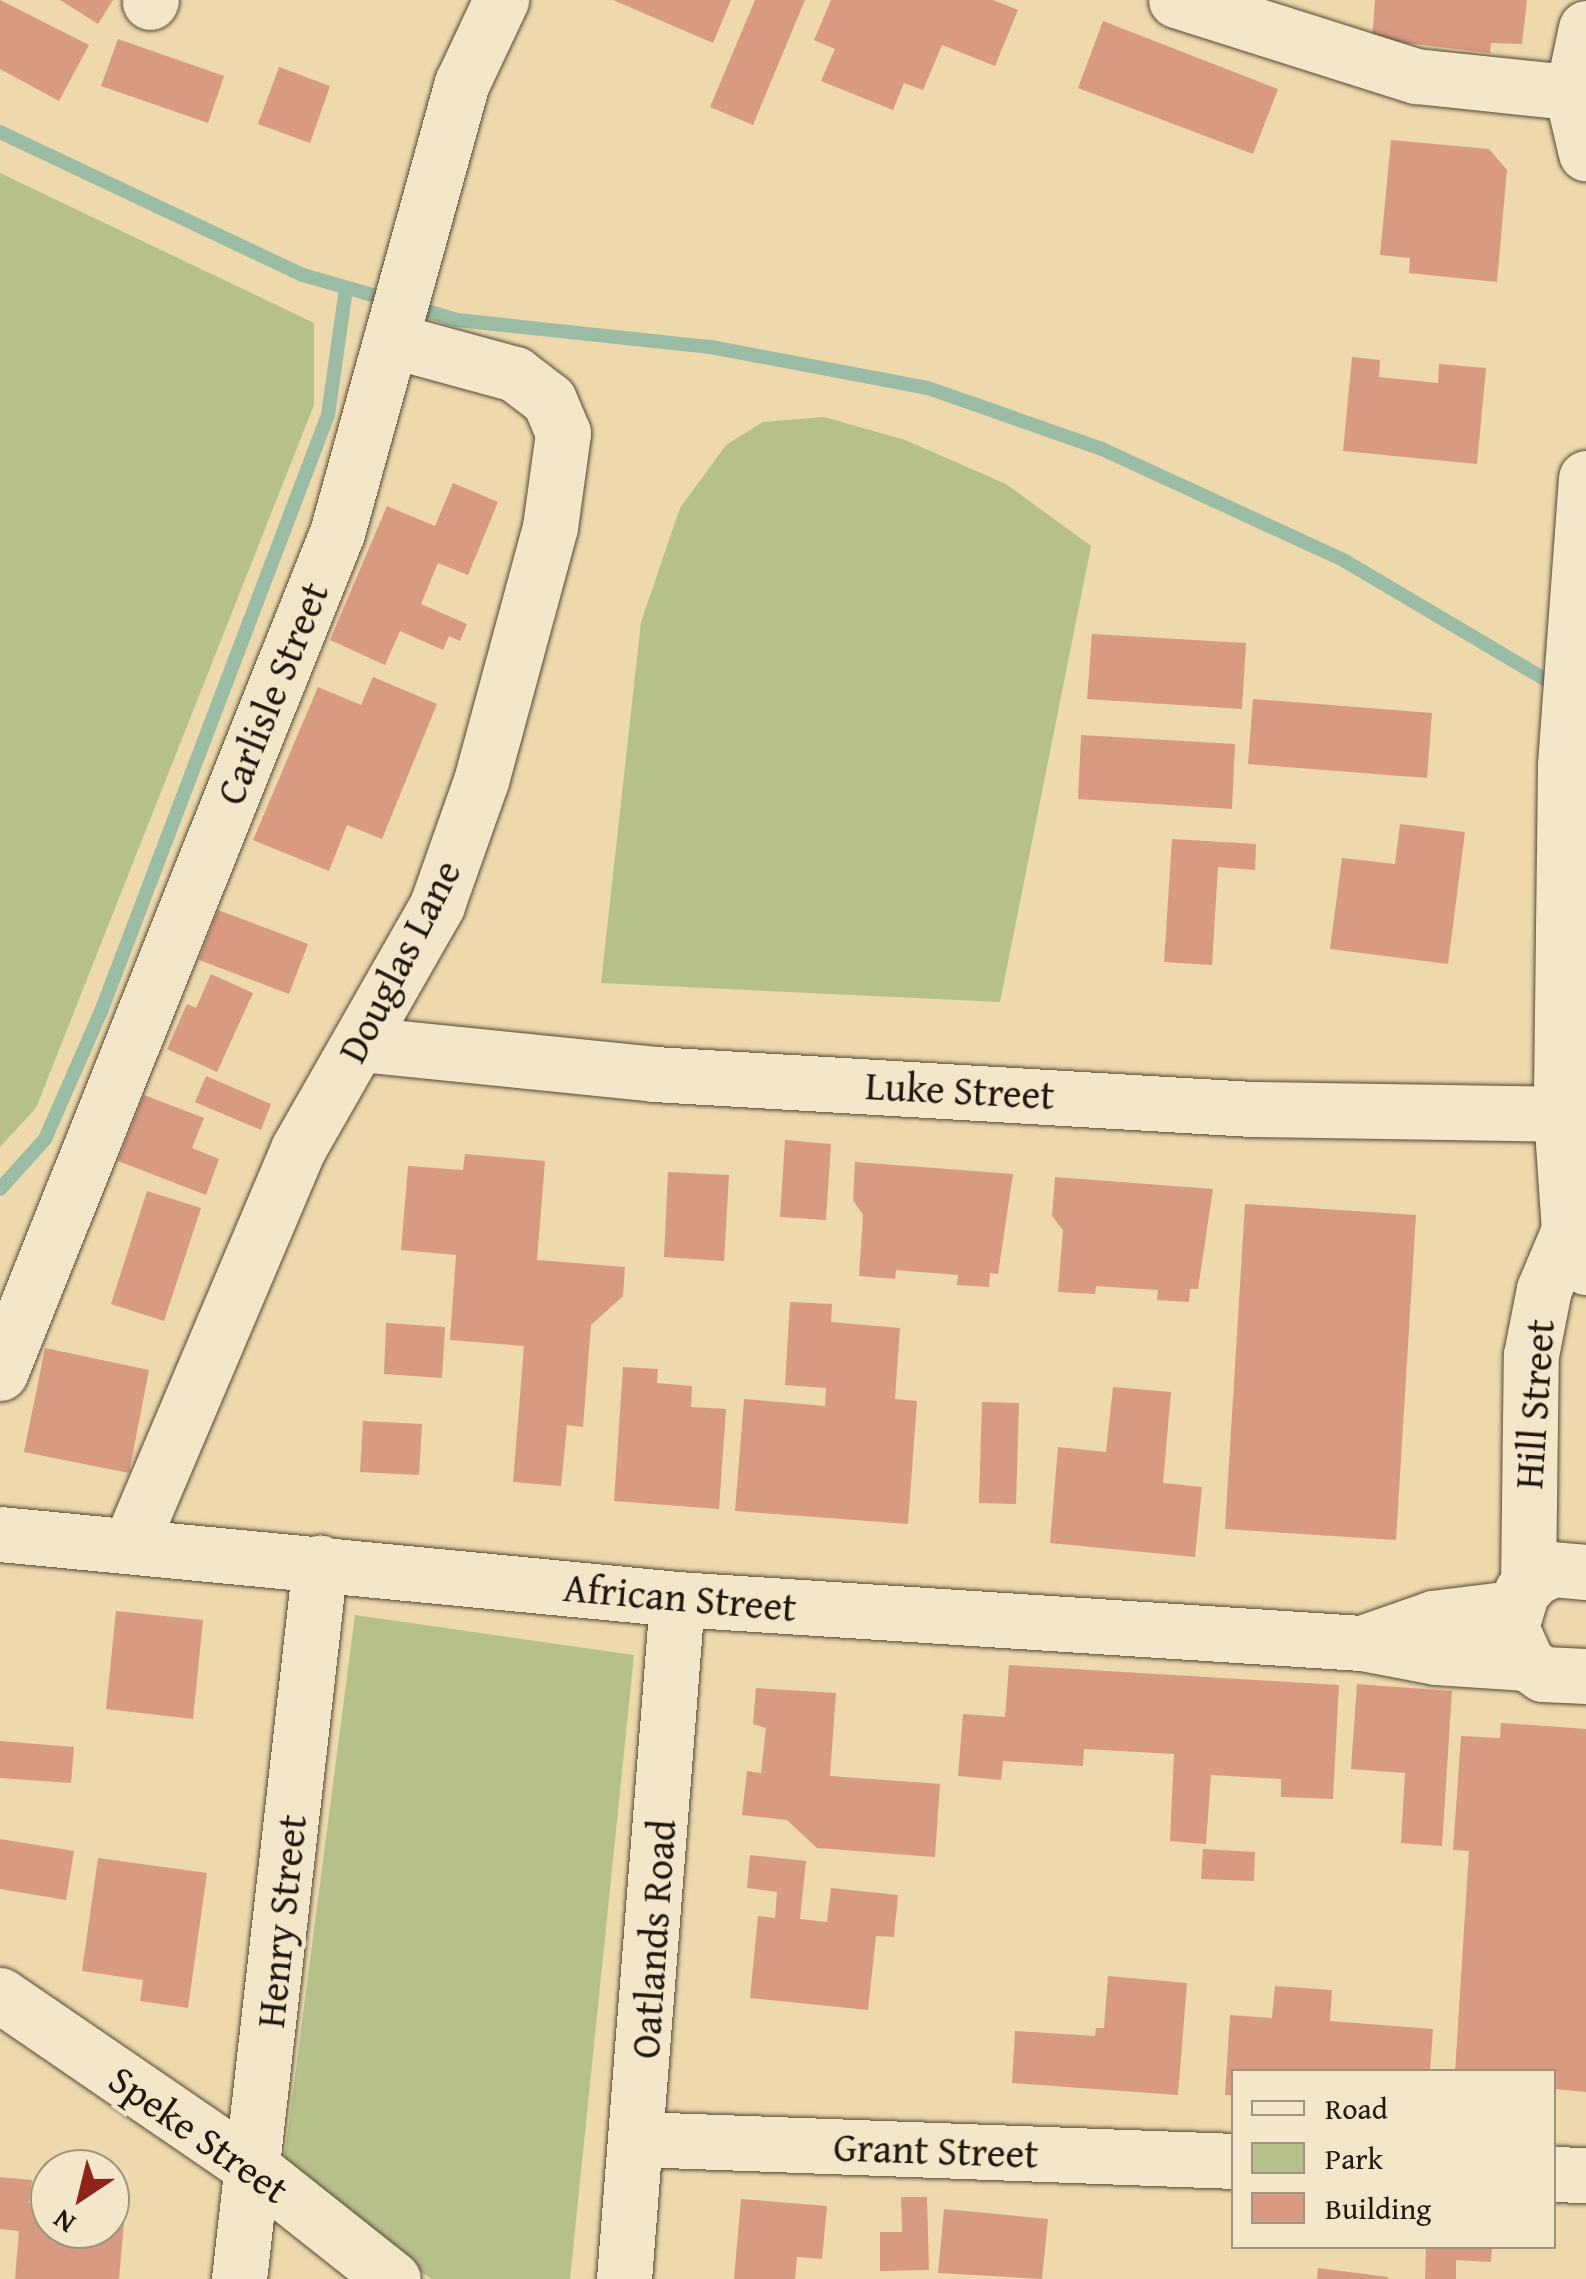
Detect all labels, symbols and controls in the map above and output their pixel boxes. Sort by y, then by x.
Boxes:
street label: Carlisle Street [206,575,338,811]
street label: Douglas Lane [328,852,470,1070]
street label: Luke Street [864,1061,1056,1119]
street label: Hill Street [1504,1317,1564,1491]
street label: African Street [561,1563,799,1631]
street label: Henry Street [246,1812,316,2030]
street label: Oatlands Road [621,1818,685,2060]
street label: Speke Street [100,2055,298,2213]
legend [1231,2069,1556,2249]
text: Road [1325,2086,1388,2130]
street label: Grant Street [833,2122,1039,2178]
text: Park [1325,2136,1383,2180]
north arrow [30,2149,130,2249]
text: Building [1325,2186,1431,2230]
text: N [44,2200,83,2245]

